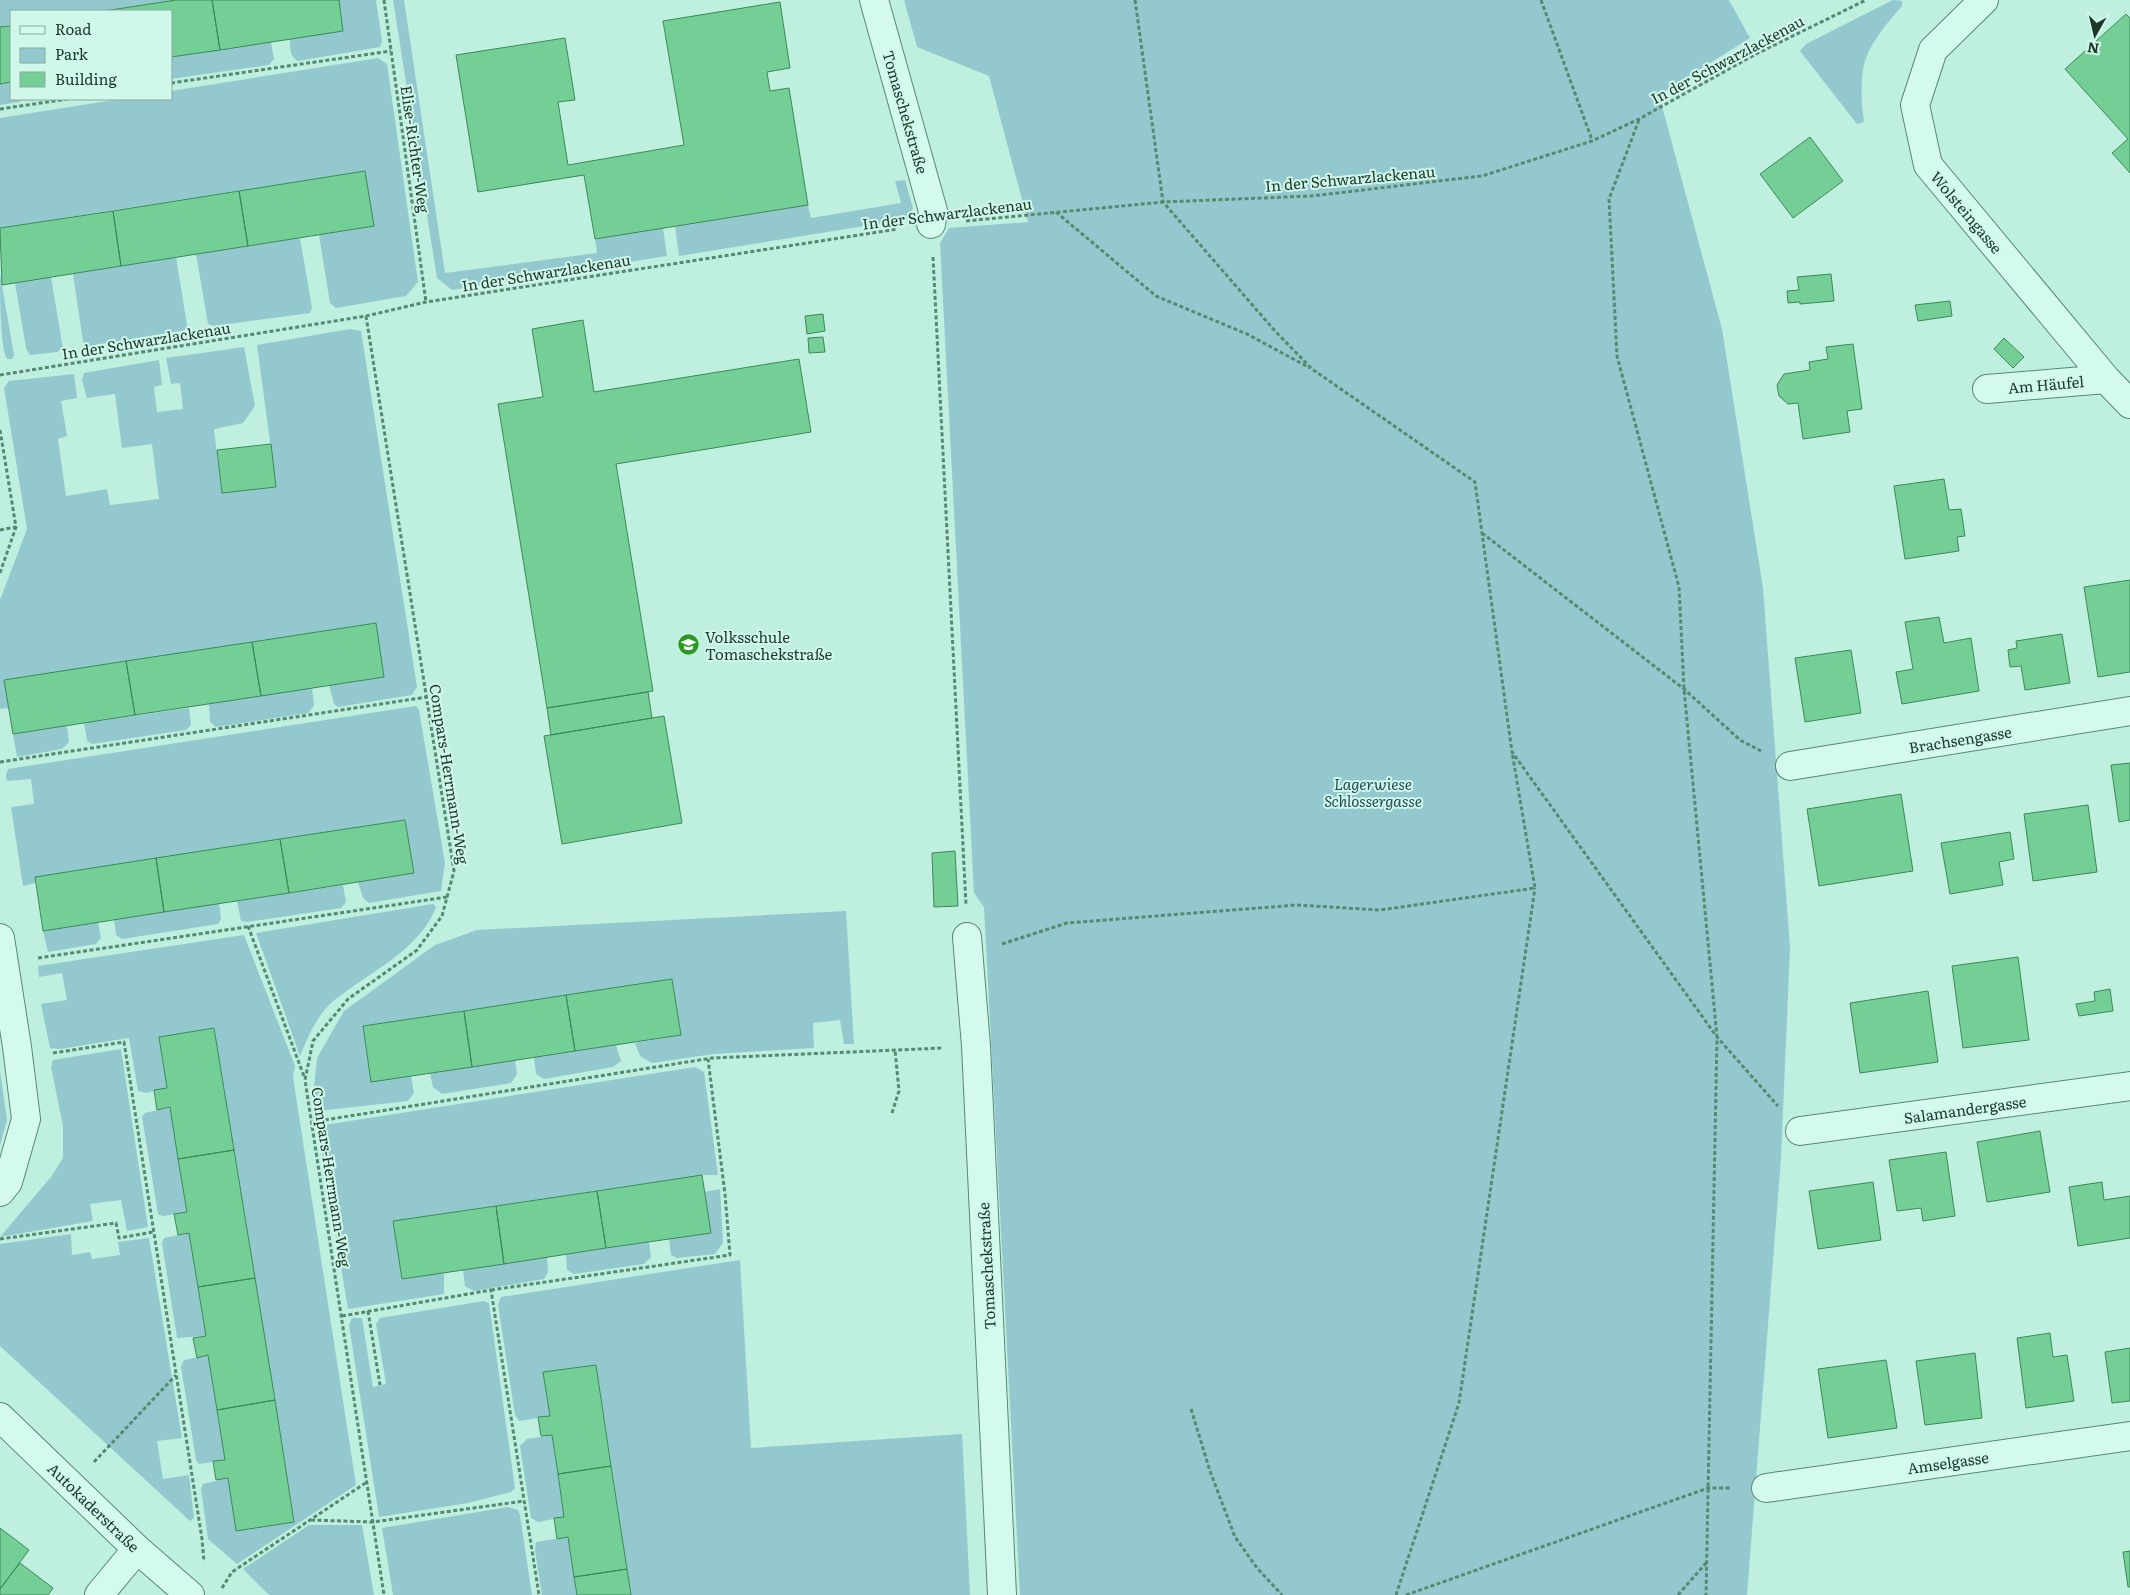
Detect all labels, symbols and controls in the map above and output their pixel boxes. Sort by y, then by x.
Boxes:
street label: In der Schwarzlackenau [1646,9,1808,109]
legend [10,10,172,100]
north arrow [2070,10,2120,60]
text: Road [55,17,91,40]
text: N [2086,38,2100,60]
text: Park [55,42,89,65]
street label: Tomaschekstraße [877,48,935,177]
text: Building [55,67,117,90]
street label: Elise-Richter-Weg [396,84,436,215]
street label: In der Schwarzlackenau [1264,159,1437,197]
street label: Wolsteingasse [1926,166,2009,258]
street label: In der Schwarzlackenau [861,191,1034,235]
street label: In der Schwarzlackenau [460,247,633,297]
street label: In der Schwarzlackenau [60,315,233,365]
street label: Am Häufel [2007,369,2085,399]
place label: Volksschule Tomaschekstraße [705,625,833,665]
school or university icon: Volksschule Tomaschekstraße [677,633,701,657]
street label: Compars-Herrmann-Weg [424,682,476,866]
street label: Brachsengasse [1907,719,2013,758]
park label: Lagerwiese Schlossergasse [1324,772,1422,812]
street label: Compars-Herrmann-Weg [306,1085,358,1269]
street label: Salamandergasse [1902,1089,2028,1129]
street label: Tomaschekstraße [971,1202,1001,1330]
street label: Amselgasse [1906,1445,1990,1479]
street label: Autokaderstraße [43,1457,145,1557]

